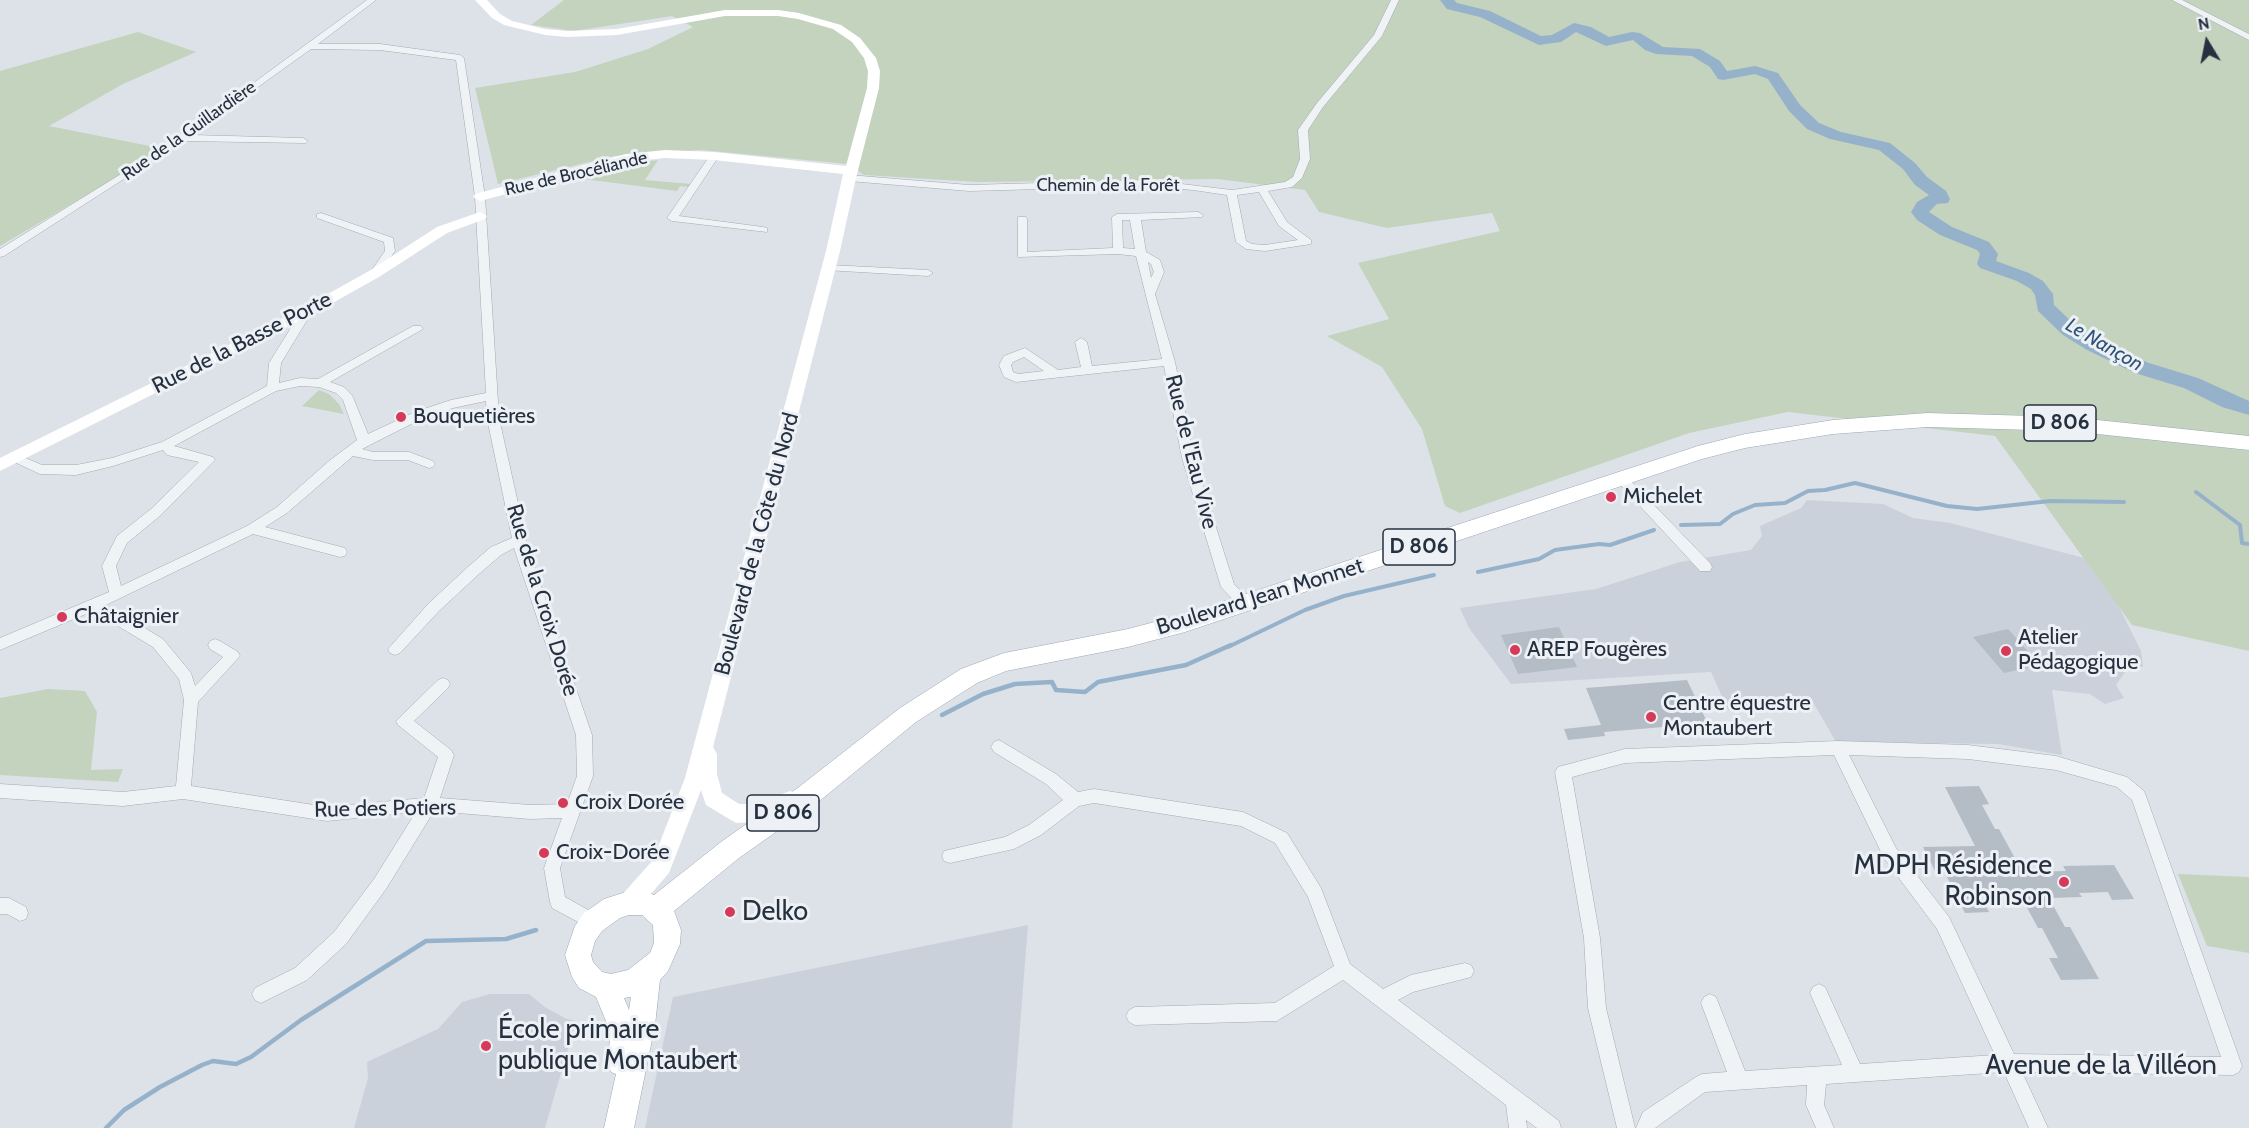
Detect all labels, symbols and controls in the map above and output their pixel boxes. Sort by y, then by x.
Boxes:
north arrow [2177,12,2237,72]
text: N [2197,13,2211,34]
street label: Rue de la Guillardière [118,77,260,185]
street label: Rue de Brocéliande [503,147,649,201]
street label: Chemin de la Forêt [1036,175,1180,197]
street label: Rue de la Basse Porte [148,286,336,400]
water label: Le Nançon [2061,313,2147,377]
street label: Rue de l'Eau Vive [1159,372,1223,532]
place label: Bouquetières [413,404,535,430]
road number: D 806 [2024,405,2096,441]
marker: Bouquetières [394,410,408,424]
street label: Boulevard de la Côte du Nord [709,410,805,678]
place label: Michelet [1623,484,1702,510]
marker: Michelet [1604,490,1618,504]
street label: Rue de la Croix Dorée [500,501,584,699]
road number: D 806 [1383,529,1455,565]
street label: Boulevard Jean Monnet [1153,553,1367,641]
place label: Châtaignier [74,604,179,630]
marker: Châtaignier [55,610,69,624]
place label: Atelier Pédagogique [2018,625,2138,676]
place label: AREP Fougères [1527,637,1667,663]
marker: AREP Fougères [1508,643,1522,657]
marker: Atelier Pédagogique [1999,644,2013,658]
place label: Centre équestre Montaubert [1663,691,1811,742]
marker: Centre équestre Montaubert [1644,710,1658,724]
place label: Croix Dorée [575,790,684,816]
street label: Rue des Potiers [314,795,456,823]
road number: D 806 [747,795,819,831]
marker: Croix Dorée [556,796,570,810]
place label: Croix-Dorée [556,840,670,866]
marker: Croix-Dorée [537,846,551,860]
place label: MDPH Résidence Robinson [1854,850,2052,913]
marker: MDPH Résidence Robinson [2057,875,2071,889]
place label: Delko [742,896,808,928]
marker: Delko [723,905,737,919]
place label: École primaire publique Montaubert [498,1014,737,1077]
marker: École primaire publique Montaubert [479,1039,493,1053]
street label: Avenue de la Villéon [1985,1050,2217,1082]

